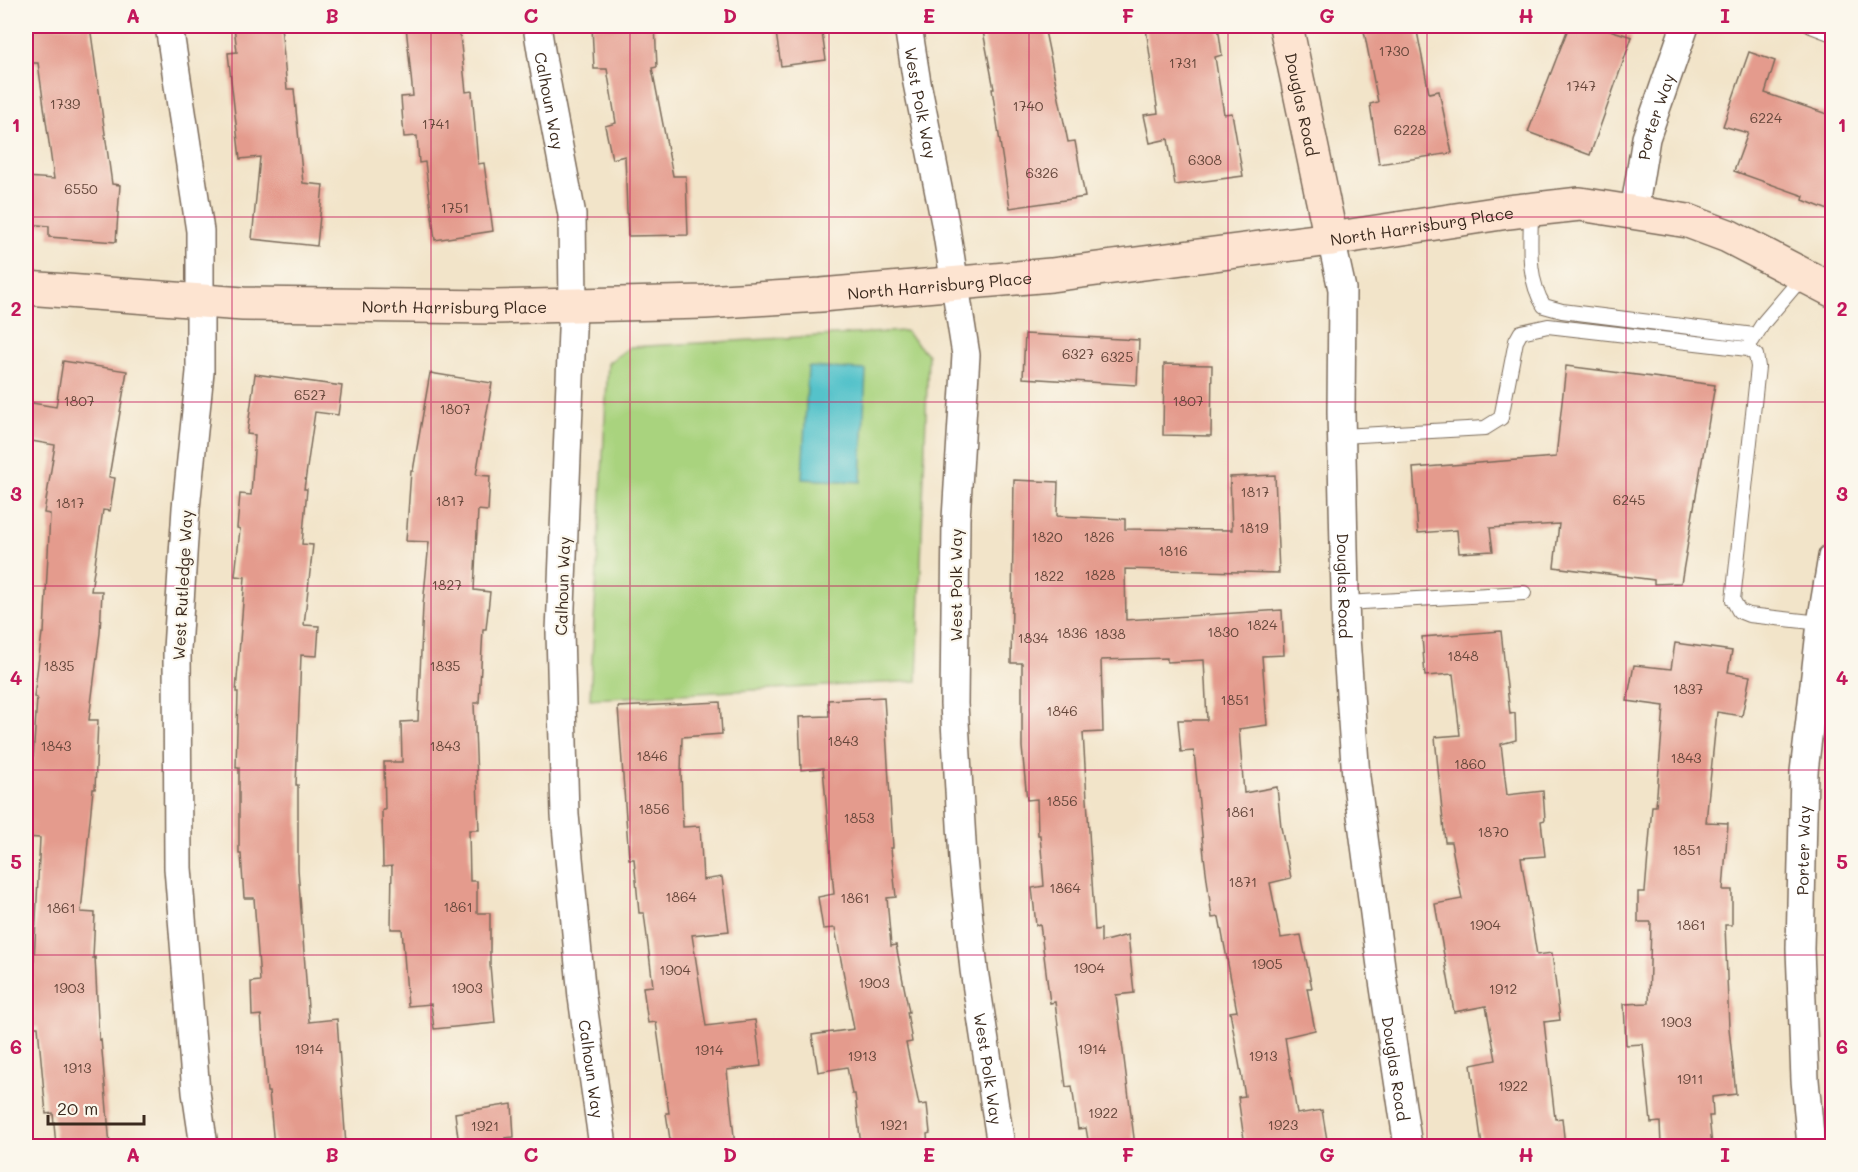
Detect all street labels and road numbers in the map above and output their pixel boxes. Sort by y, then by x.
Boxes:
street label: West Polk Way [901,45,942,160]
street label: Calhoun Way [531,50,570,151]
street label: Douglas Road [1281,51,1324,158]
street label: Porter Way [1632,70,1678,161]
street label: North Harrisburg Place [1329,201,1515,249]
street label: North Harrisburg Place [846,266,1033,303]
street label: North Harrisburg Place [362,295,547,318]
street label: West Rutledge Way [168,509,196,661]
street label: West Polk Way [945,528,966,642]
street label: Douglas Road [1333,533,1357,639]
street label: Calhoun Way [550,536,574,636]
street label: Porter Way [1791,805,1814,896]
street label: West Polk Way [970,1011,1008,1126]
street label: Douglas Road [1378,1015,1415,1122]
street label: Calhoun Way [575,1018,609,1119]

